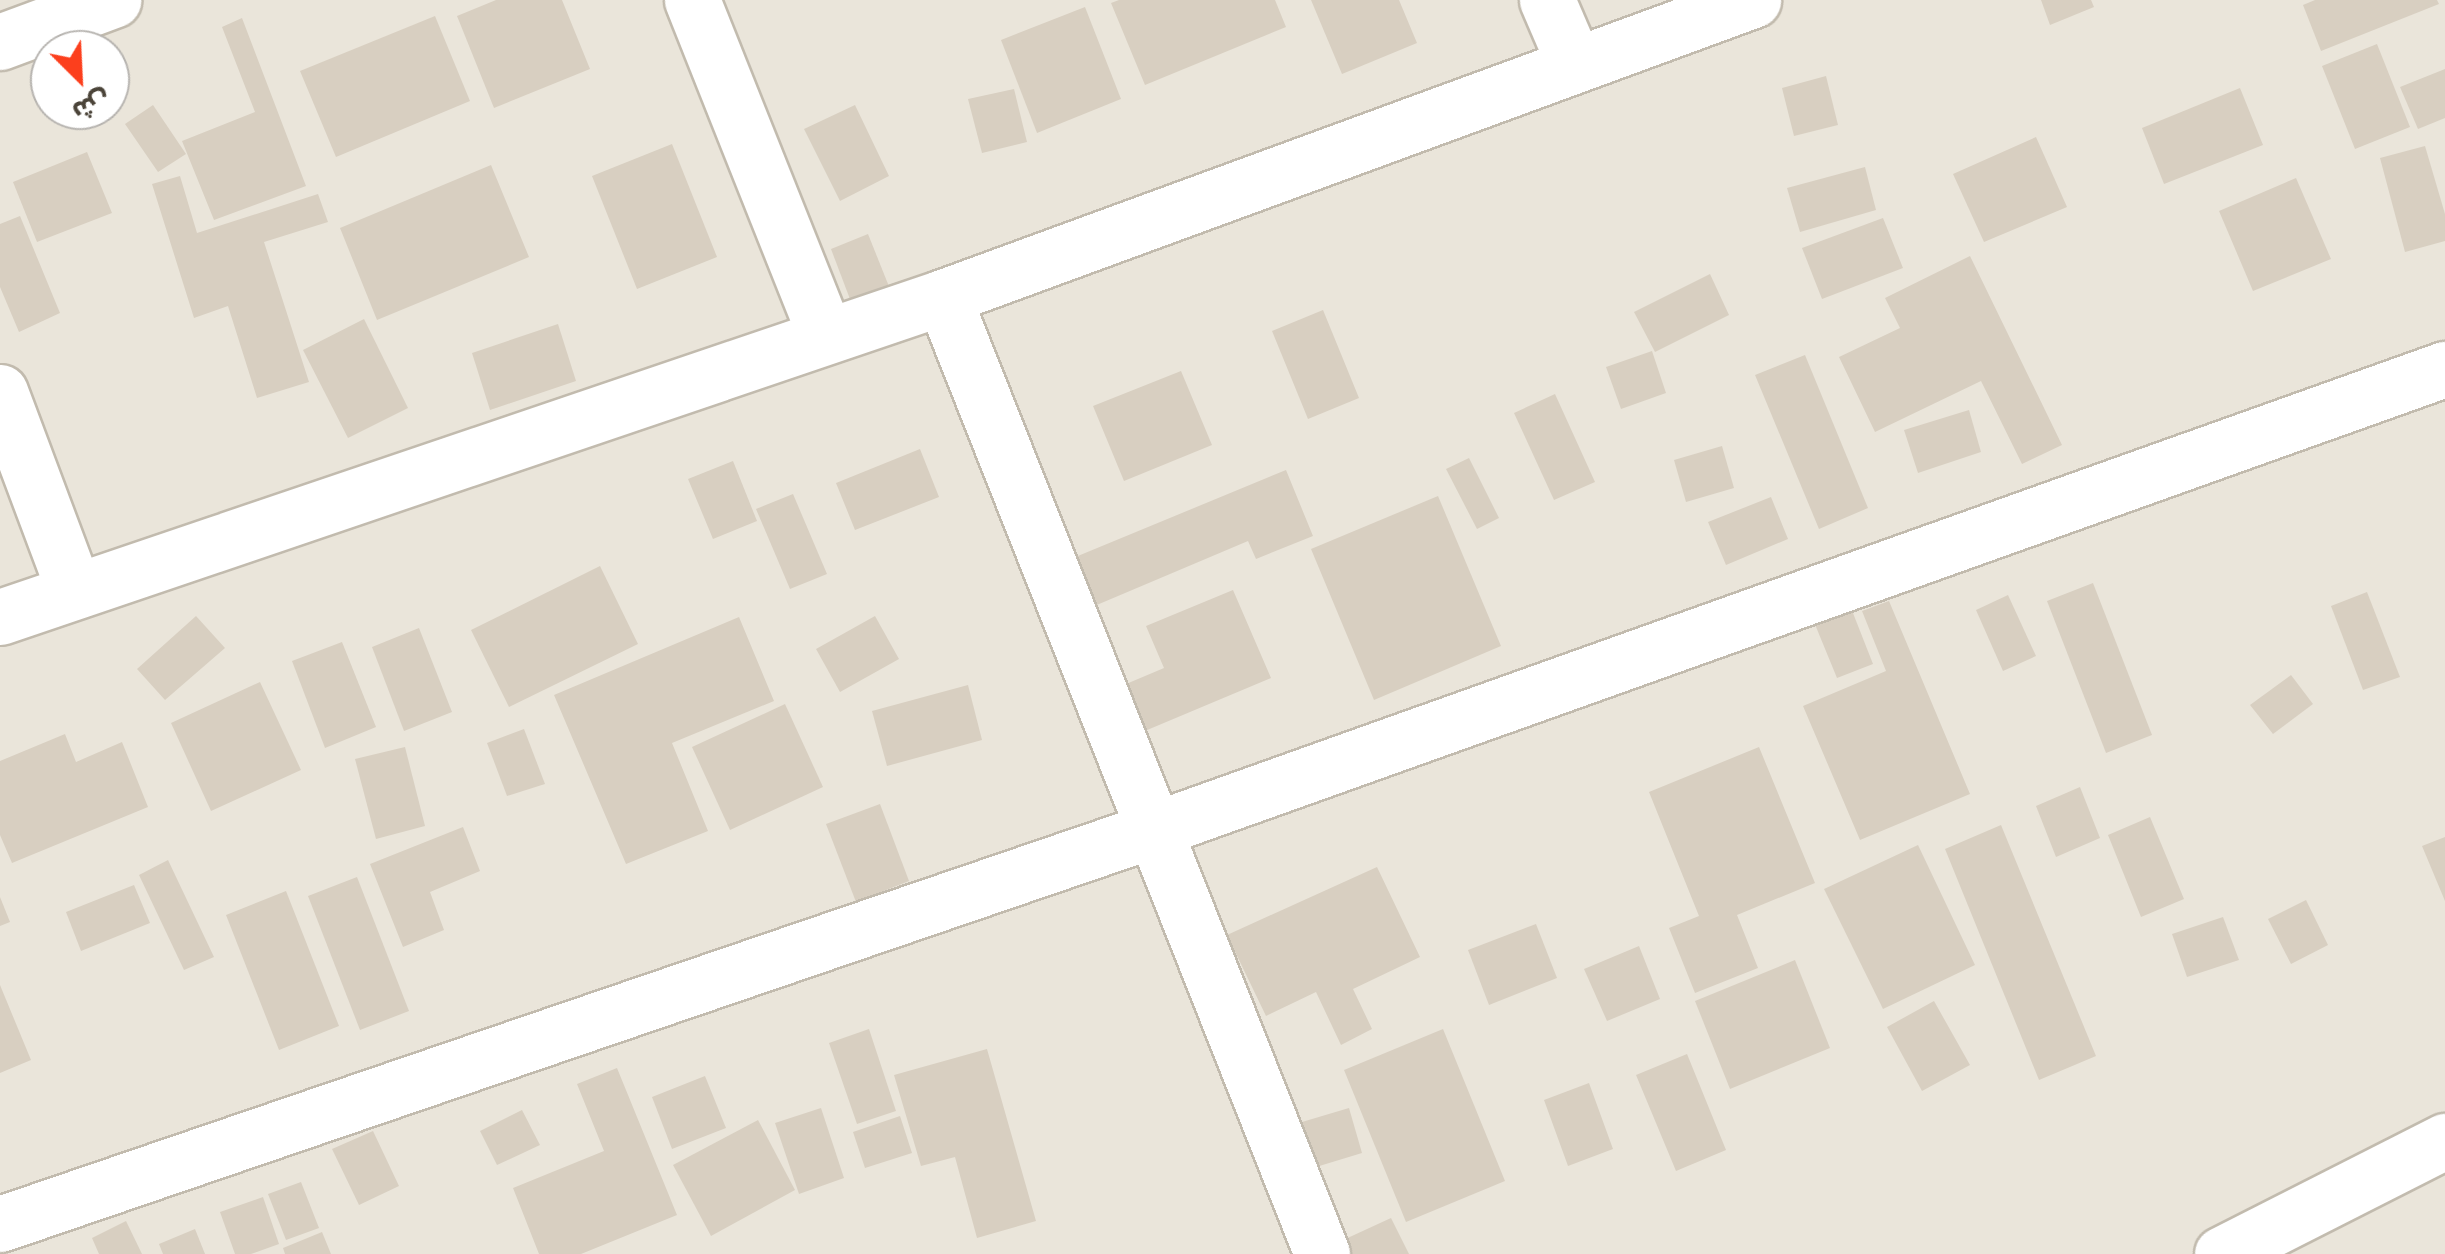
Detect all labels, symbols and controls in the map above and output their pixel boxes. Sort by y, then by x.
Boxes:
north arrow [30,30,130,130]
text: ش [66,80,117,132]

